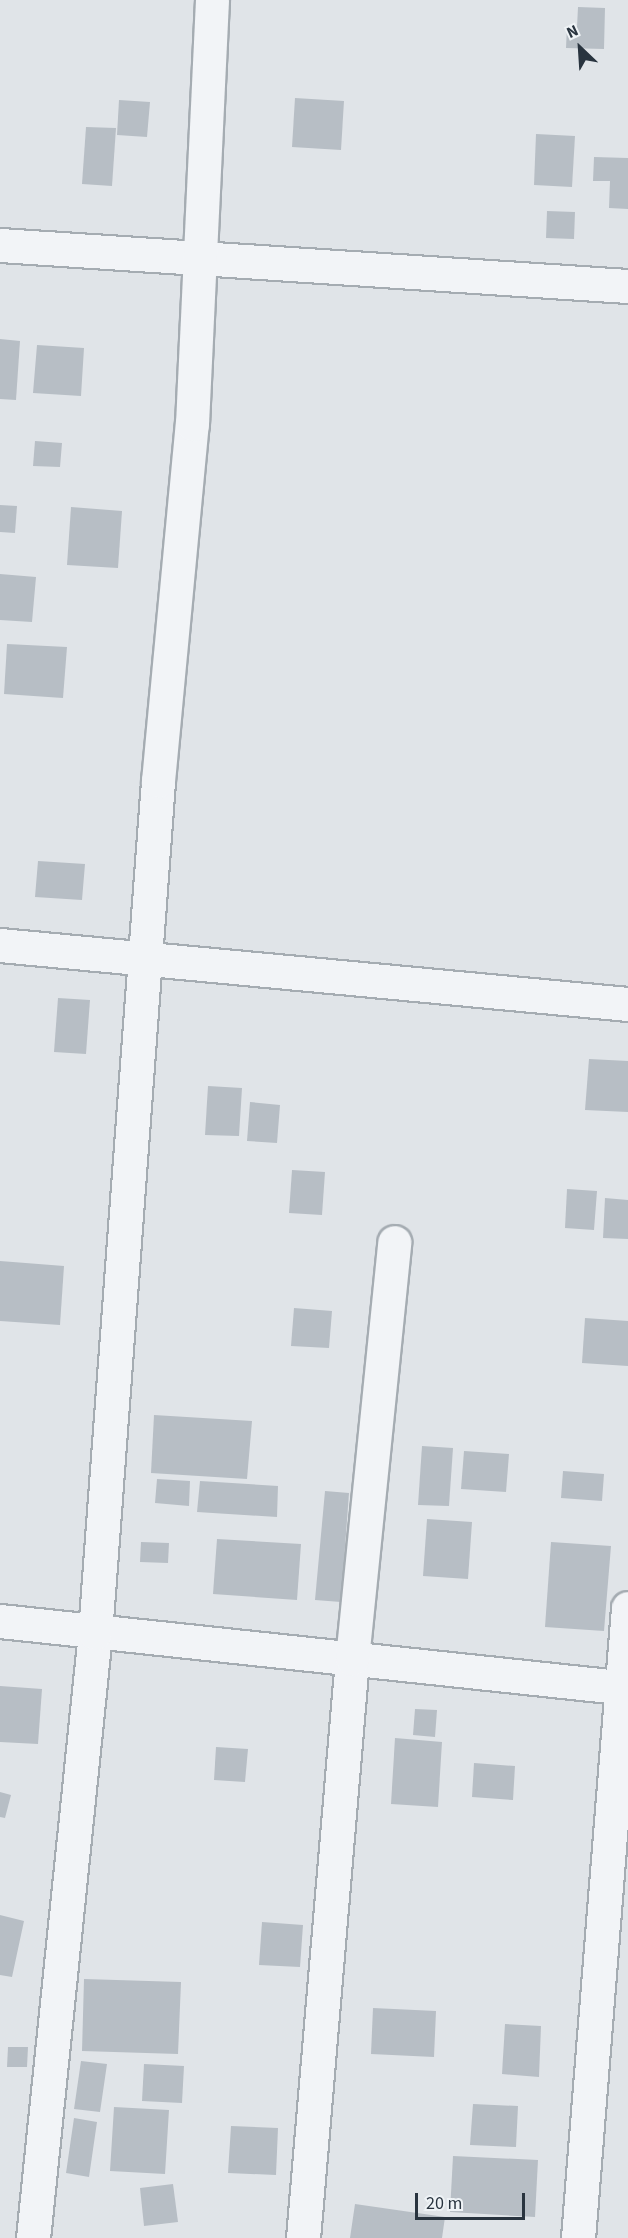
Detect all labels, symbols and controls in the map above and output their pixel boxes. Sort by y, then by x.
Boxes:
north arrow [550,18,610,78]
text: N [563,19,582,44]
scale bar [418,2181,528,2219]
text: 20 m [426,2191,462,2216]

